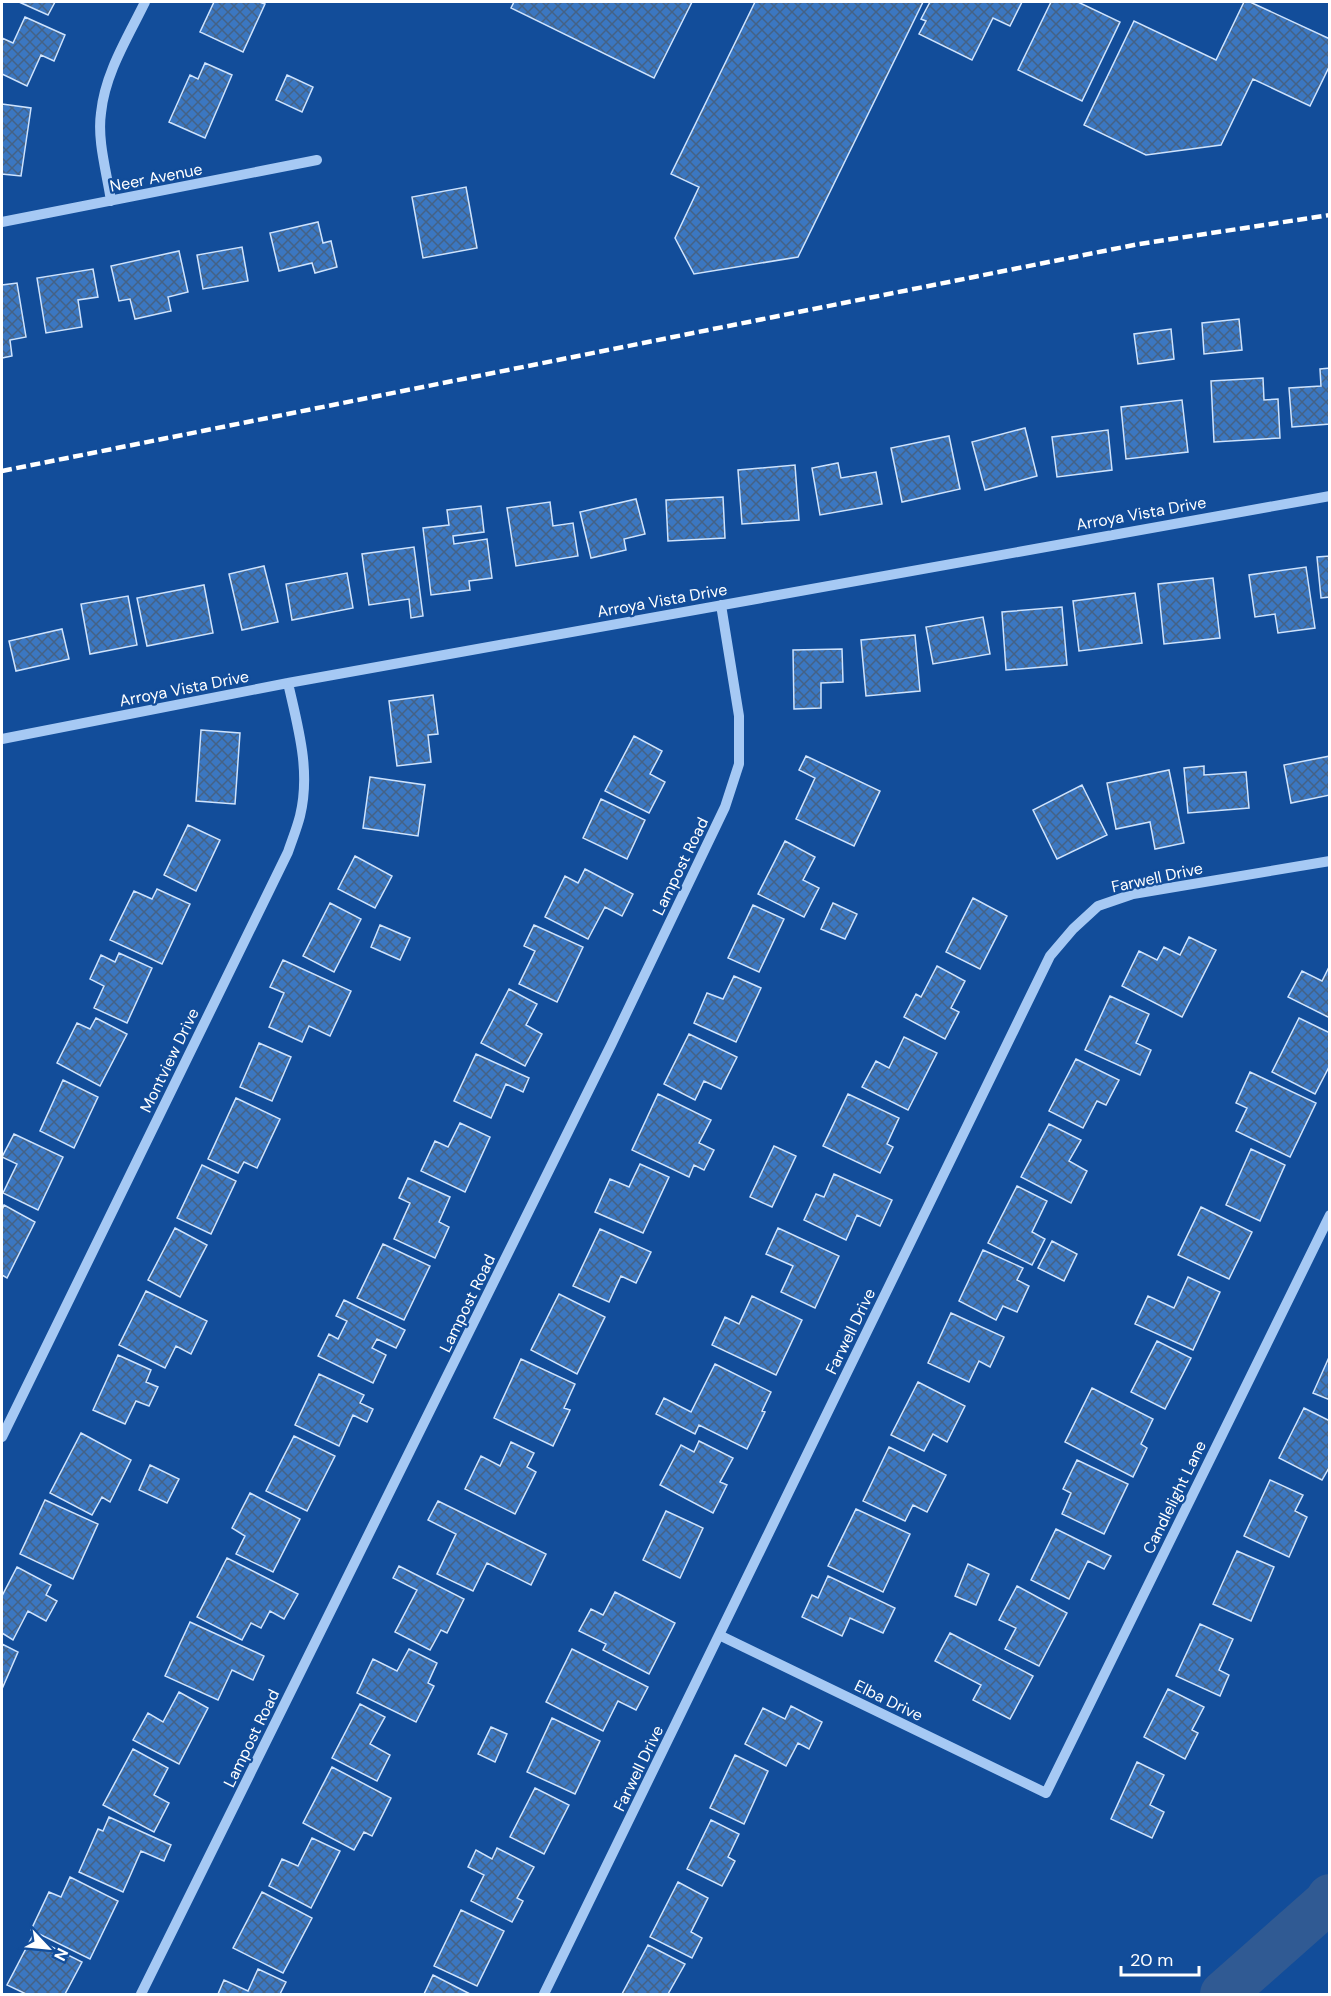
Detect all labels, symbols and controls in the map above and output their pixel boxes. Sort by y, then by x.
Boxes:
street label: Neer Avenue [108,158,204,197]
street label: Arroya Vista Drive [1074,492,1208,535]
street label: Arroya Vista Drive [595,579,729,622]
street label: Arroya Vista Drive [117,666,251,711]
street label: Lampost Road [648,814,713,919]
street label: Farwell Drive [1109,858,1205,897]
street label: Montview Drive [135,1004,204,1116]
street label: Lampost Road [435,1251,500,1356]
street label: Farwell Drive [821,1285,880,1378]
street label: Candlelight Lane [1138,1437,1211,1557]
street label: Elba Drive [851,1675,926,1726]
street label: Lampost Road [219,1686,284,1791]
street label: Farwell Drive [609,1722,668,1815]
north arrow [18,1918,78,1978]
scale bar [1121,1939,1199,1977]
text: N [49,1945,73,1964]
text: 20 m [1130,1948,1173,1972]

